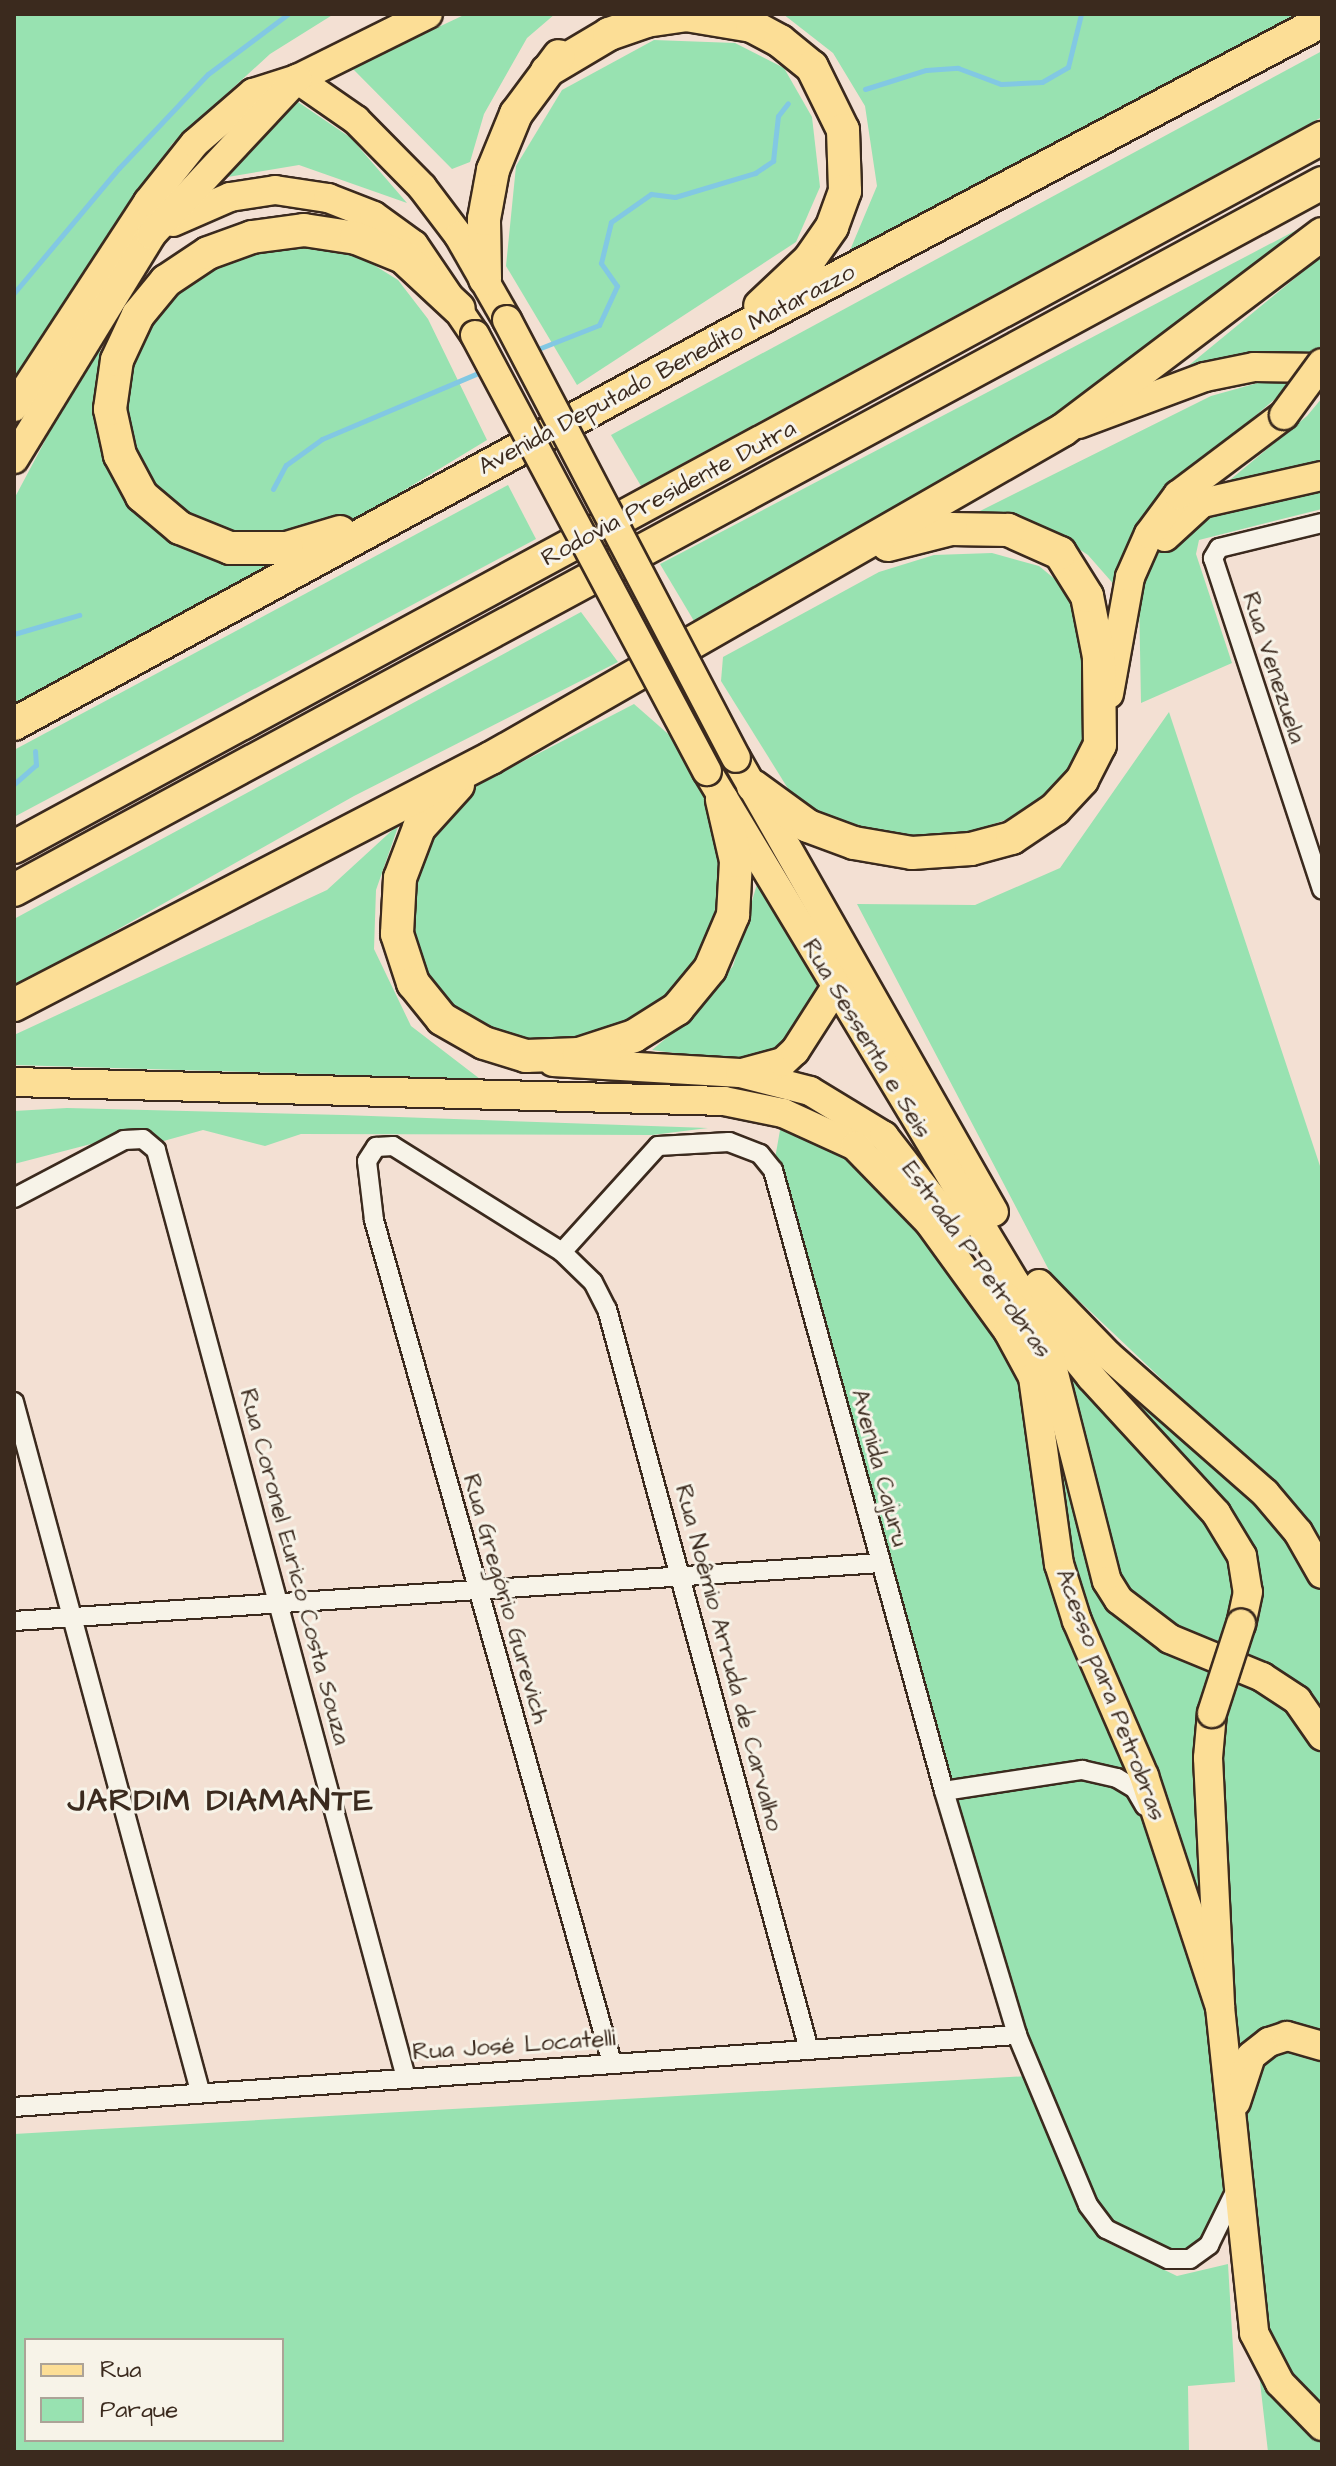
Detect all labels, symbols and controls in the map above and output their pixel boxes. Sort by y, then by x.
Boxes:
street label: Avenida Deputado Benedito Matarazzo [474,258,860,482]
street label: Rodovia Presidente Dutra [537,415,801,573]
street label: Rua Venezuela [1235,589,1311,747]
street label: Rua Sessenta e Seis [795,934,937,1144]
street label: Estrada P Petrobras [895,1156,1057,1364]
street label: Rua Coronel Eurico Costa Souza [233,1386,355,1748]
street label: Avenida Cajuru [844,1386,914,1550]
street label: Rua Gregório Gurevich [456,1471,554,1727]
street label: Rua Noêmio Arruda de Carvalho [668,1482,788,1834]
street label: Acesso para Petrobras [1049,1565,1171,1825]
district label: JARDIM DIAMANTE [67,1782,375,1820]
street label: Rua José Locatelli [412,2025,616,2067]
legend [24,2338,284,2442]
text: Rua [100,2353,142,2387]
text: Parque [100,2393,178,2427]

